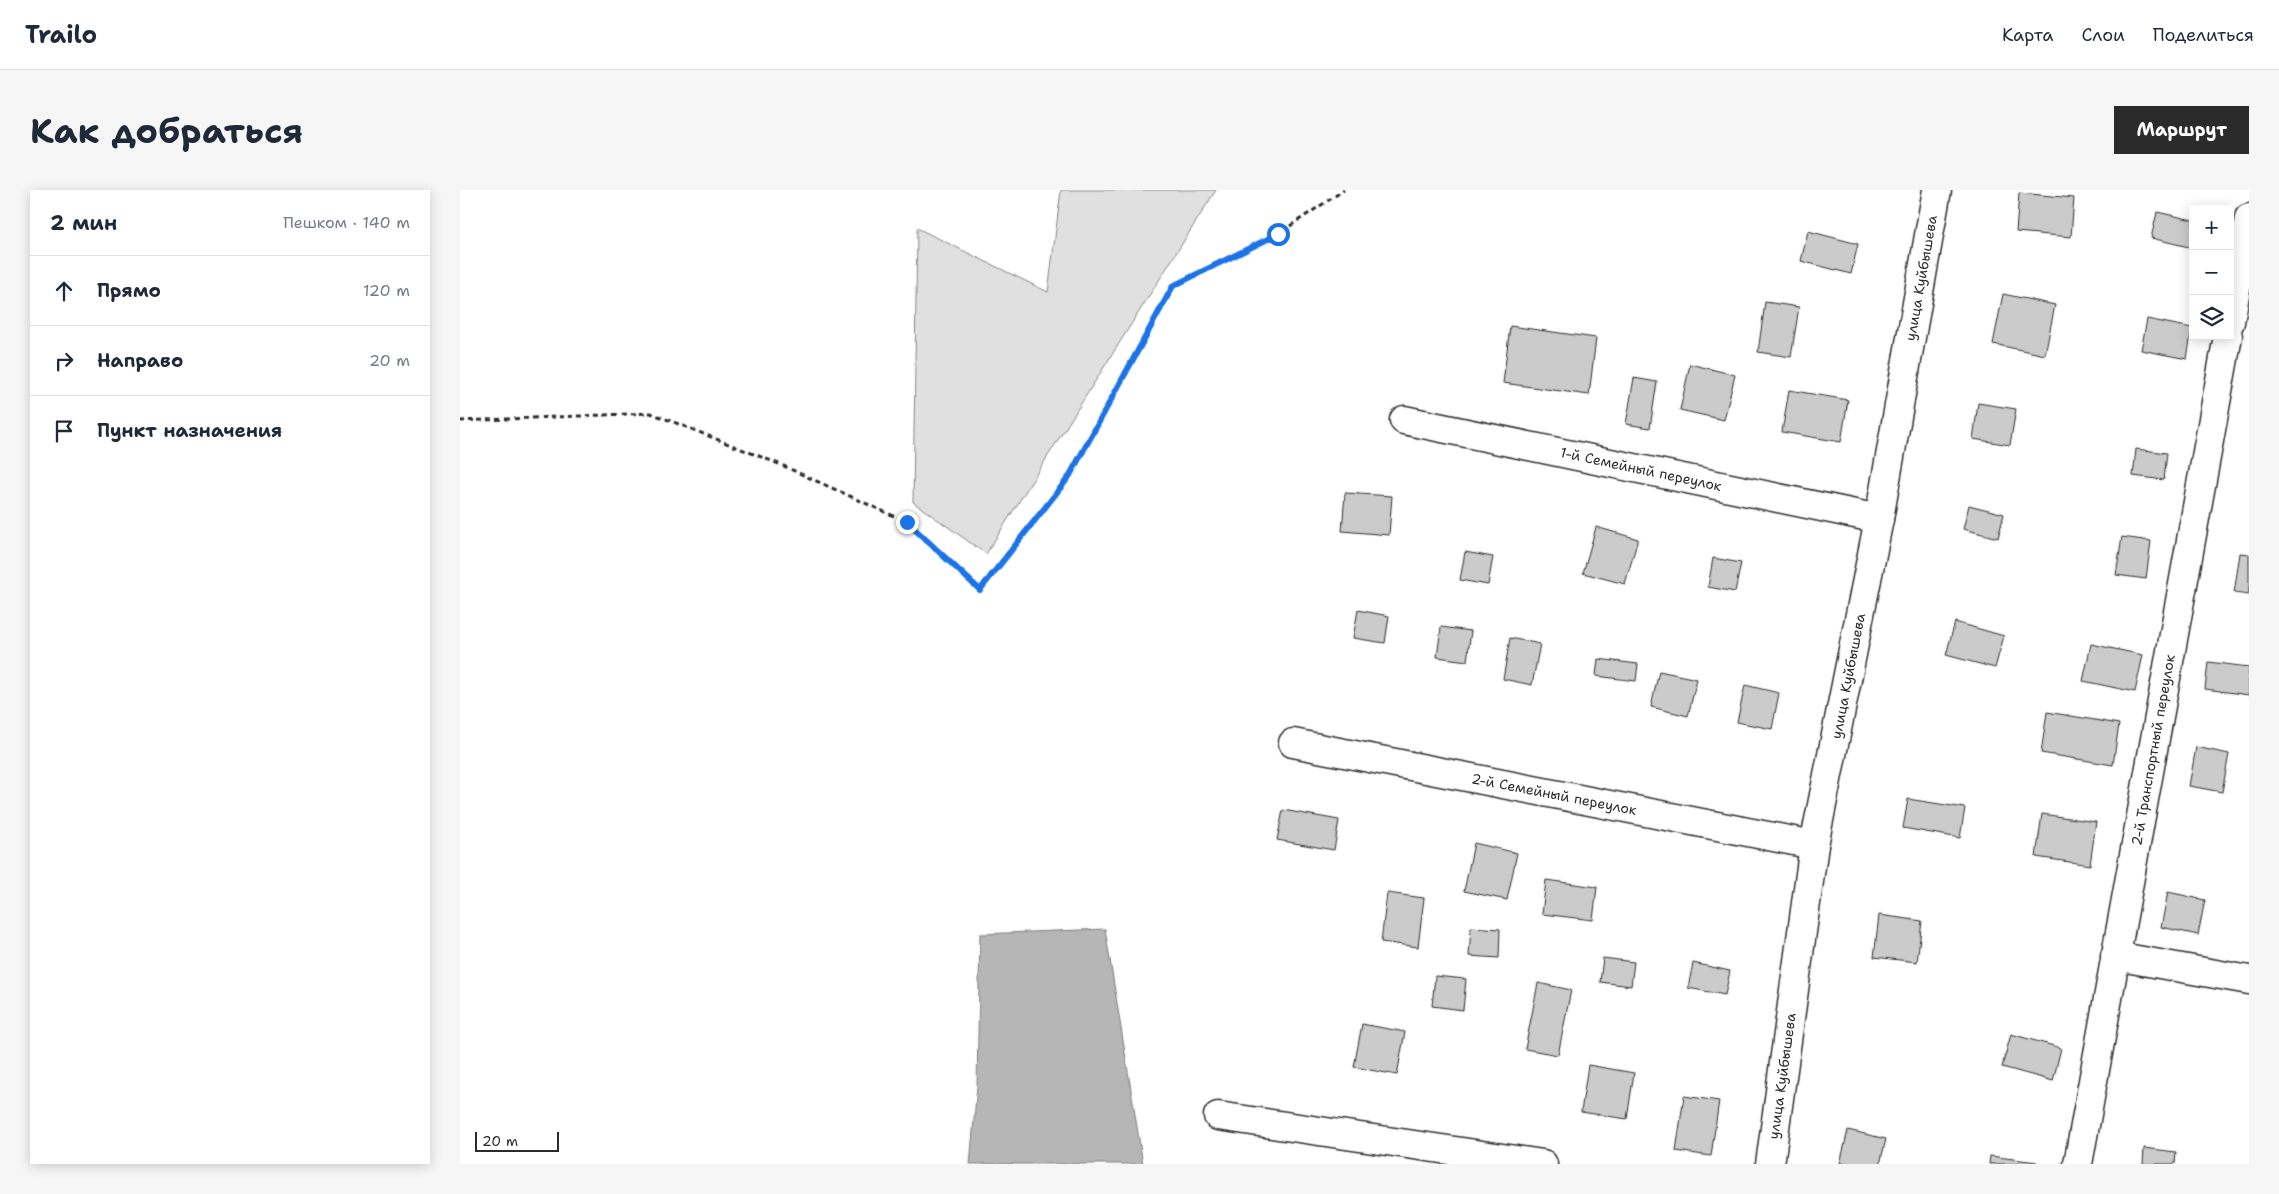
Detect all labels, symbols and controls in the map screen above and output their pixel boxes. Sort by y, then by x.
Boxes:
text: Trailo [25,19,97,51]
text: Карта [2002,23,2053,47]
text: Слои [2081,23,2125,47]
text: Поделиться [2153,23,2254,47]
button: Маршрут [2114,106,2249,154]
text: Как добраться [30,107,303,154]
map controls [2189,205,2234,340]
button: + [2189,205,2234,250]
text: 2 мин [50,209,117,237]
text: Пешком · 140 m [283,212,410,233]
street label: улица Куйбышева [1901,213,1941,342]
route start [1267,223,1290,246]
button: − [2189,250,2234,295]
icon: ahead [50,277,78,305]
text: Прямо [97,278,161,303]
text: 120 m [363,280,410,301]
button: layers [2189,295,2234,340]
icon: right [50,347,78,375]
text: Направо [97,348,183,373]
text: 20 m [369,350,410,371]
icon: arrive [50,417,78,445]
text: Пункт назначения [97,418,282,443]
street label: 1-й Семейный переулок [1559,443,1724,495]
route end [896,511,919,534]
street label: улица Куйбышева [1827,612,1869,740]
street label: 2-й Транспортный переулок [2127,652,2179,847]
street label: 2-й Семейный переулок [1470,769,1639,819]
street label: улица Куйбышева [1764,1011,1800,1140]
scale bar [475,1129,559,1152]
text: 20 m [482,1132,518,1150]

